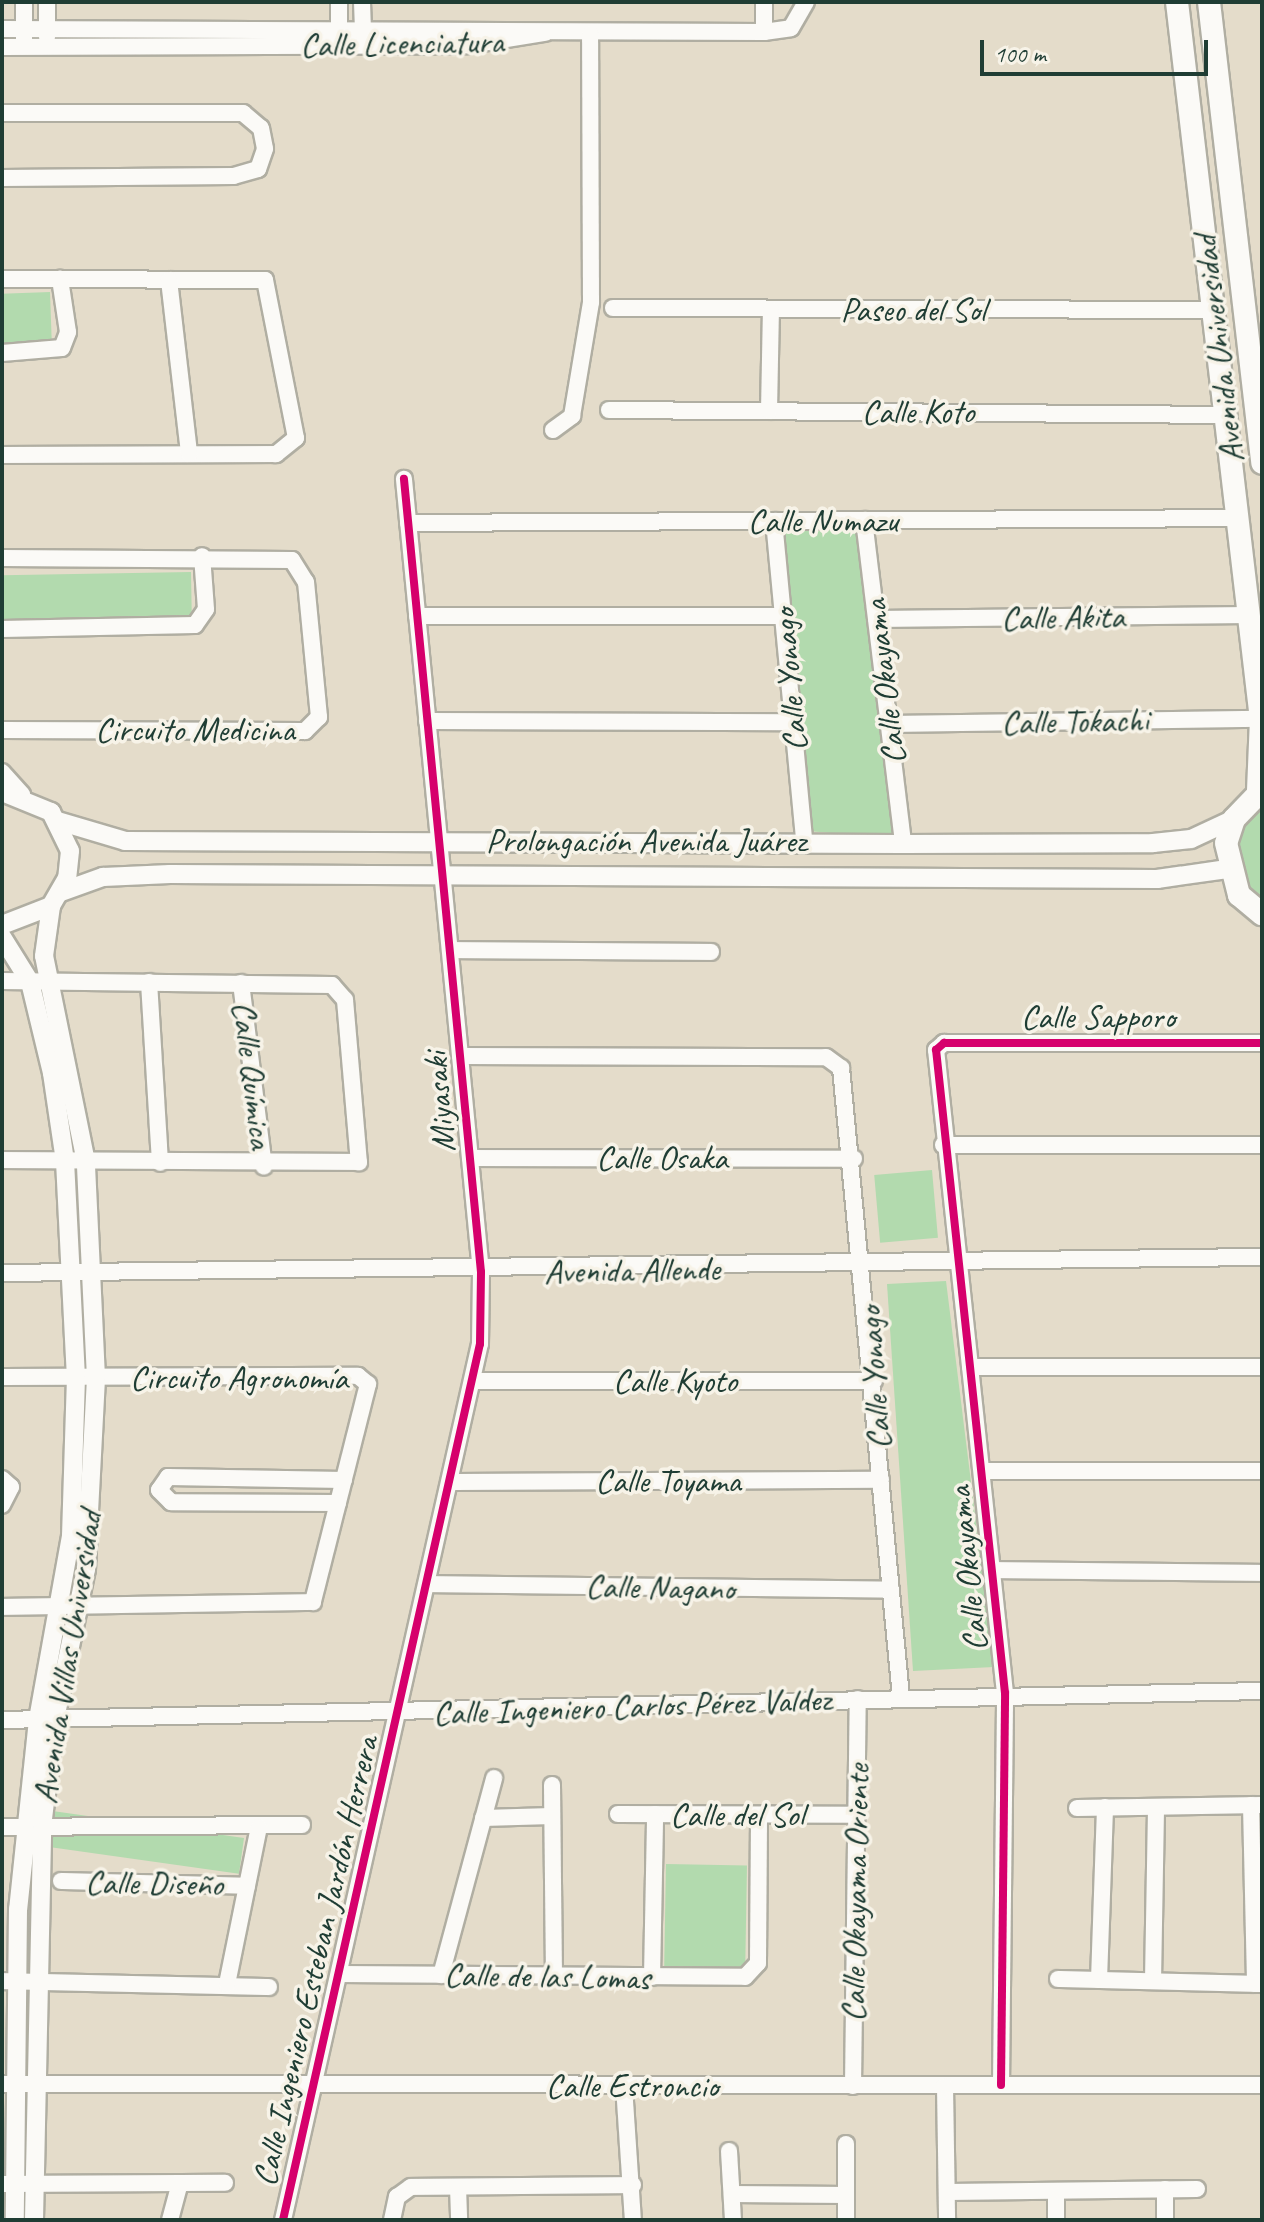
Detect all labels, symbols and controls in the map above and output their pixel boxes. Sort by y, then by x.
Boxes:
street label: Calle Licenciatura [299,21,505,65]
scale bar [984,24,1212,74]
text: 100 m [994,39,1046,69]
street label: Avenida Universidad [1184,233,1252,465]
street label: Paseo del Sol [841,290,985,330]
street label: Calle Koto [862,392,974,432]
street label: Calle Numazu [748,501,898,541]
street label: Calle Akita [1001,596,1125,638]
street label: Calle Okayama [854,598,914,766]
street label: Calle Yonago [762,608,816,752]
street label: Calle Tokachi [1002,699,1148,743]
street label: Circuito Medicina [95,710,295,750]
street label: Prolongación Avenida Juárez [486,821,806,861]
street label: Calle Sapporo [1021,997,1175,1037]
street label: Calle Química [224,999,282,1151]
street label: Miyasaki [414,1050,464,1154]
street label: Calle Osaka [596,1138,728,1178]
street label: Avenida Allende [544,1248,720,1292]
street label: Calle Yonago [849,1306,899,1450]
street label: Circuito Agronomía [130,1358,348,1398]
street label: Calle Kyoto [613,1361,737,1401]
street label: Calle Toyama [595,1461,741,1501]
street label: Calle Okayama [938,1485,996,1653]
street label: Avenida Villas Universidad [24,1507,110,1807]
street label: Calle Nagano [585,1565,735,1609]
street label: Calle Ingeniero Carlos Pérez Valdez [432,1679,832,1733]
street label: Calle Ingeniero Esteban Jardón Herrera [243,1732,387,2190]
street label: Calle Okayama Oriente [832,1764,878,2022]
street label: Calle del Sol [670,1795,804,1835]
street label: Calle Diseño [85,1861,223,1905]
street label: Calle de las Lomas [444,1954,650,1998]
street label: Calle Estroncio [546,2066,718,2106]

